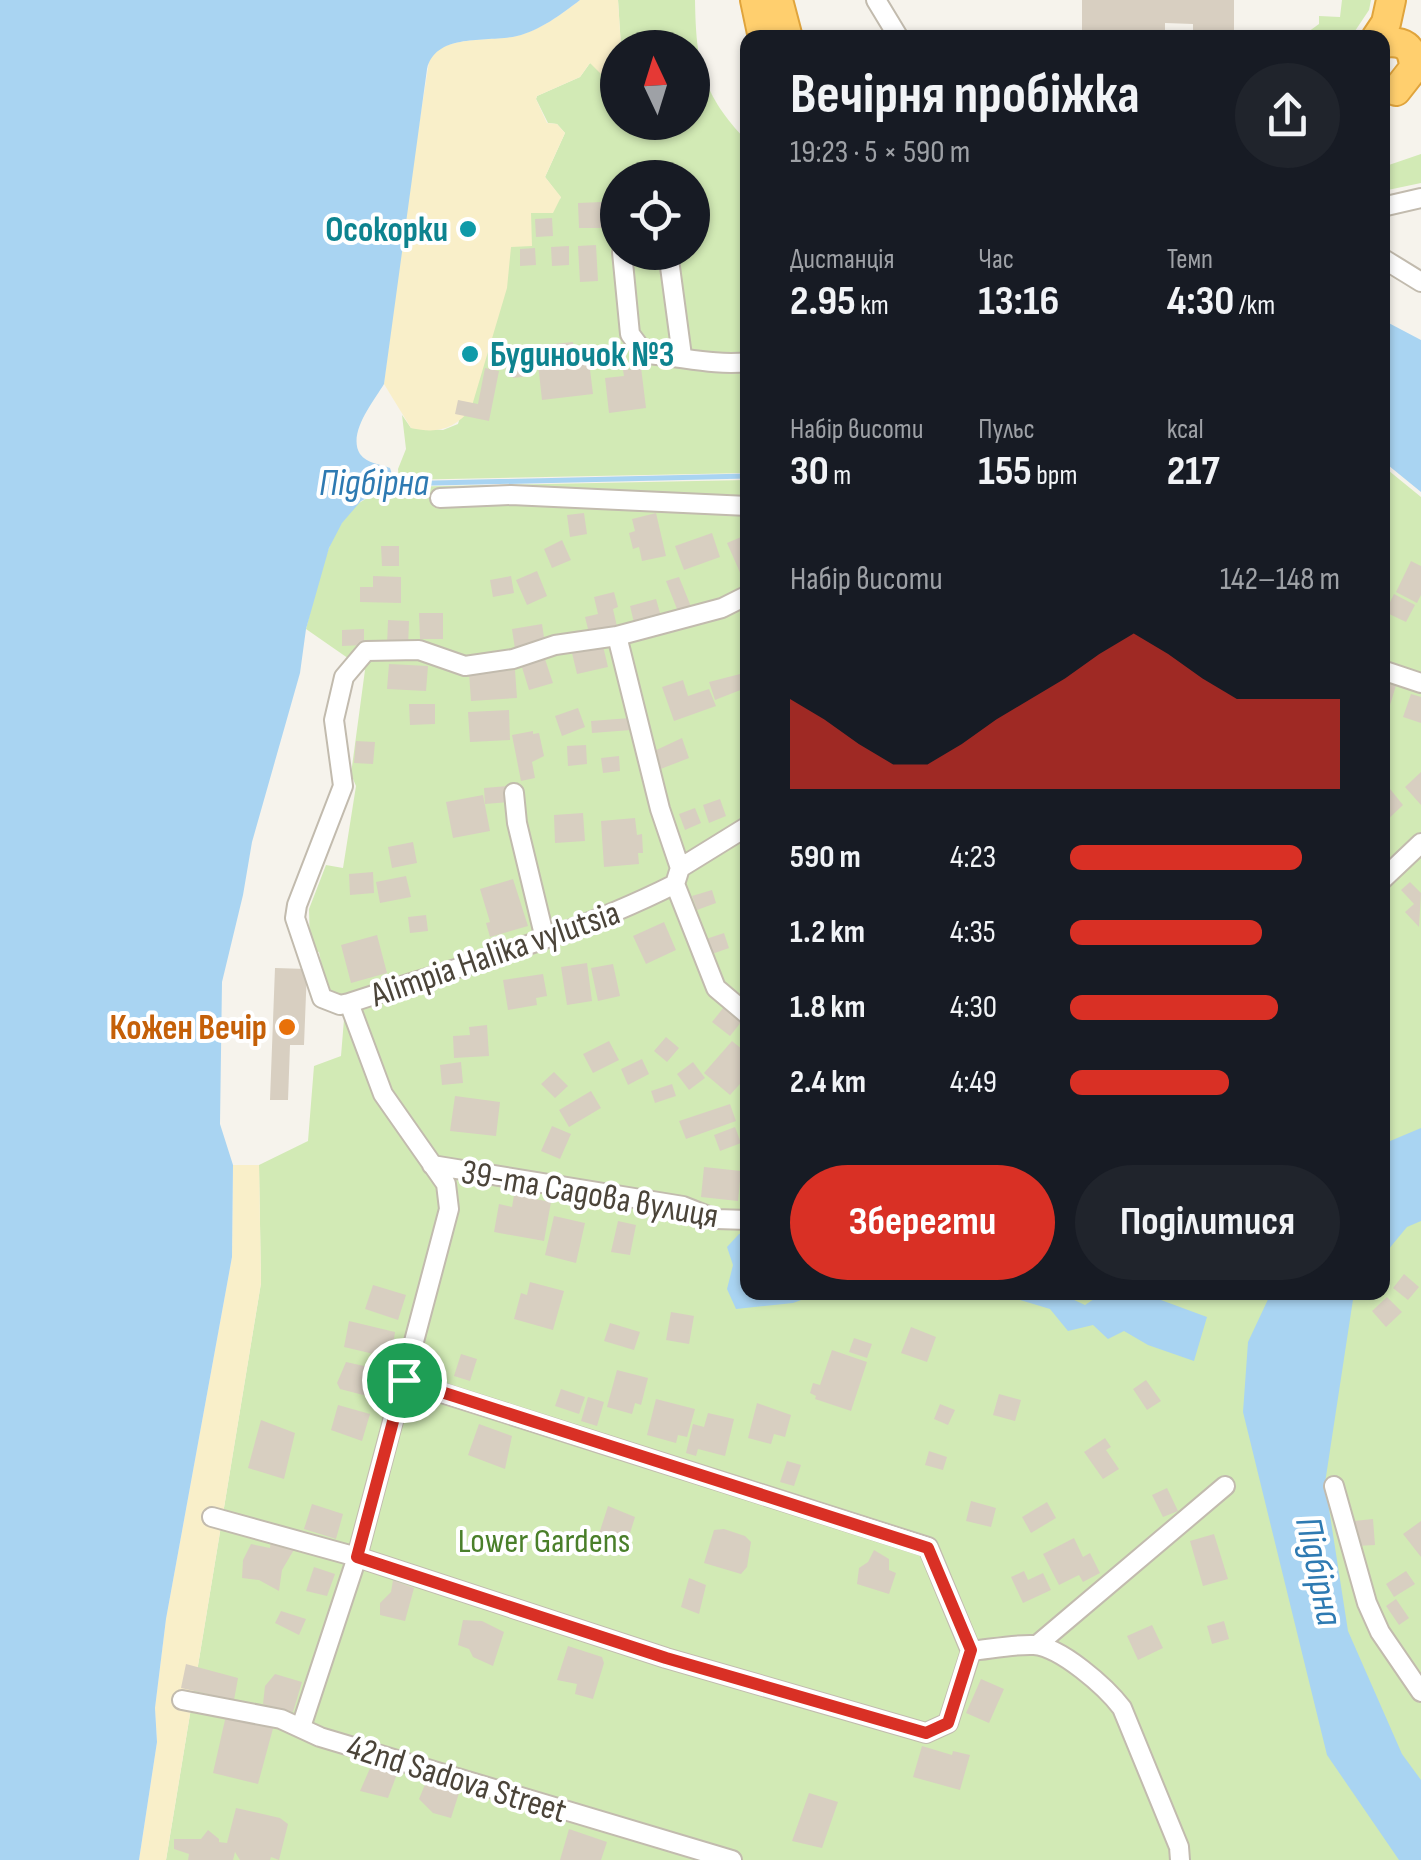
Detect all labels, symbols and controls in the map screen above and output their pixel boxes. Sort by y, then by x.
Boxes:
north arrow [600,30,710,140]
map controls [600,30,710,270]
text: Вечірня пробіжка [790,62,1140,129]
button: share [1235,63,1340,168]
text: 19:23 · 5 × 590 m [790,133,970,172]
button: locate [600,160,710,270]
place label: Осокорки [325,209,448,252]
marker: Осокорки [457,218,479,240]
text: Дистанція [790,243,895,276]
text: Час [978,243,1014,276]
text: Темп [1167,243,1213,276]
text: 2.95 [790,276,856,327]
text: 13:16 [978,276,1059,327]
text: 4:30 [1167,276,1234,327]
text: km [856,289,889,322]
text: /km [1234,289,1275,322]
place label: Будиночок №3 [490,334,675,377]
marker: Будиночок №3 [459,343,481,365]
text: Набір висоти [790,413,924,446]
text: Пульс [978,413,1035,446]
text: kcal [1167,413,1204,446]
text: 30 [790,446,829,497]
text: 155 [978,446,1032,497]
text: 217 [1167,446,1220,497]
text: m [829,459,851,492]
text: bpm [1032,459,1077,492]
water label: Підбірна [319,461,429,506]
text: Набір висоти [790,560,943,599]
text: 142–148 m [1220,560,1340,599]
text: 590 m [790,838,861,877]
text: 4:23 [950,838,996,877]
street label: Alimpia Halika vylutsia [364,892,626,1017]
text: 1.2 km [790,913,865,952]
text: 4:35 [950,913,996,952]
text: 1.8 km [790,988,865,1027]
text: 4:30 [950,988,997,1027]
place label: Кожен Вечір [110,1007,267,1050]
marker: Кожен Вечір [276,1016,298,1038]
text: 2.4 km [790,1063,866,1102]
text: 4:49 [950,1063,997,1102]
street label: 39-та Садова вулиця [458,1151,722,1238]
button: Зберегти [790,1165,1055,1280]
button: Поділитися [1075,1165,1340,1280]
pin [362,1338,447,1423]
icon: arrive [377,1353,432,1408]
water label: Підбірна [1285,1513,1352,1630]
park label: Lower Gardens [458,1520,630,1563]
street label: 42nd Sadova Street [341,1726,572,1833]

